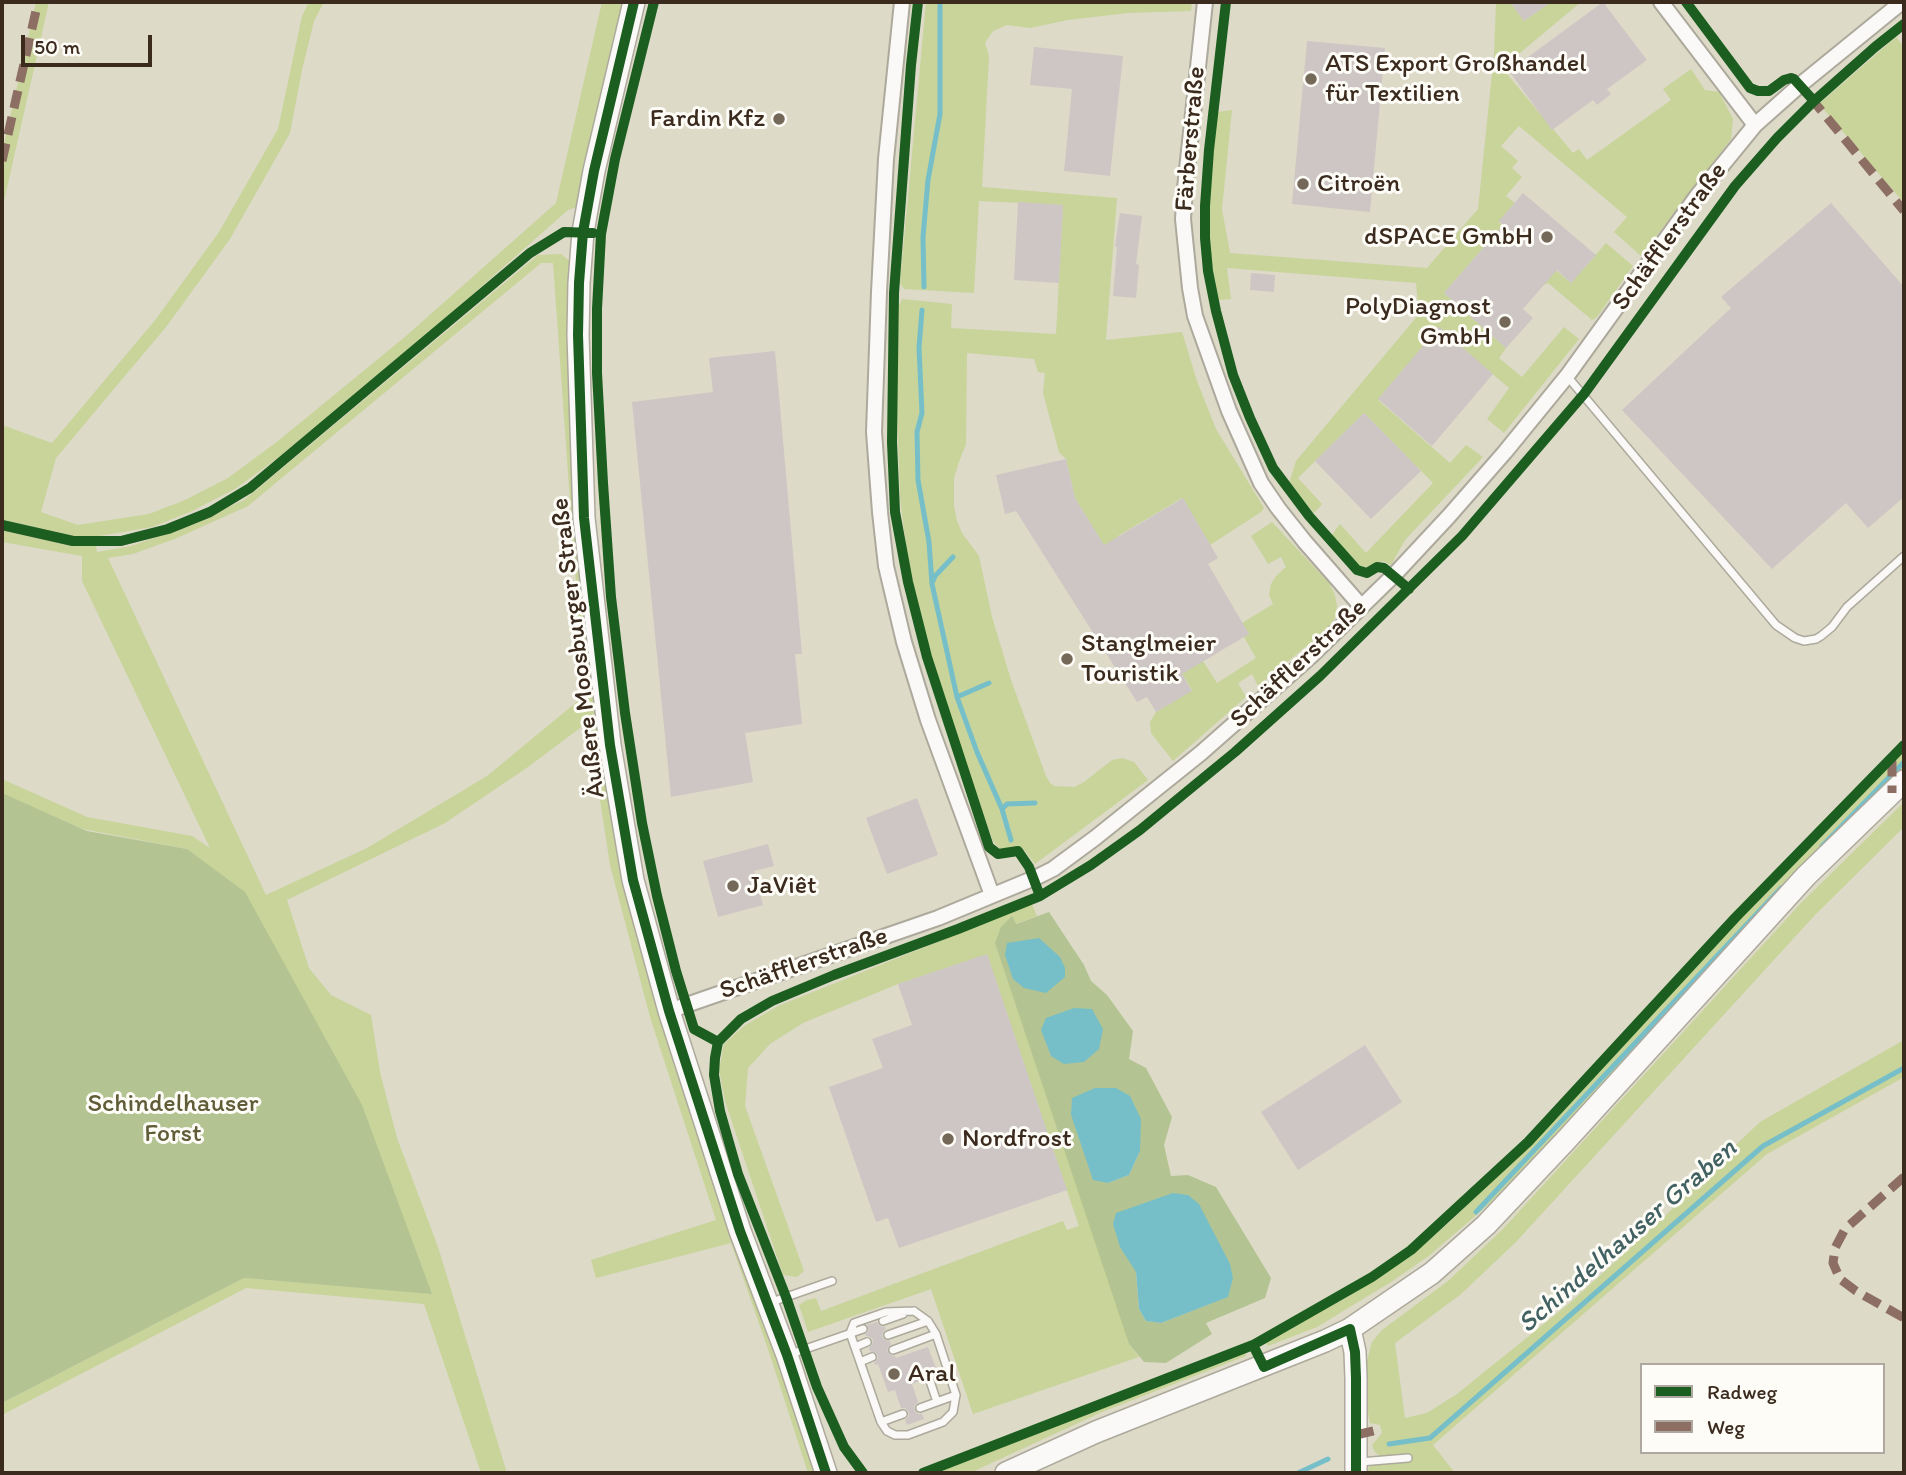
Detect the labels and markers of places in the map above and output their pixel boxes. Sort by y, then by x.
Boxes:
place label: ATS Export Großhandel für Textilien [1325,48,1587,110]
marker: ATS Export Großhandel für Textilien [1303,71,1319,87]
place label: Fardin Kfz [650,103,765,135]
marker: Fardin Kfz [771,111,787,127]
place label: Citroën [1317,168,1400,200]
marker: Citroën [1295,176,1311,192]
place label: dSPACE GmbH [1364,221,1533,253]
marker: dSPACE GmbH [1539,229,1555,245]
place label: PolyDiagnost GmbH [1345,291,1491,352]
marker: PolyDiagnost GmbH [1497,314,1513,330]
place label: Stanglmeier Touristik [1081,628,1216,690]
marker: Stanglmeier Touristik [1059,651,1075,667]
place label: JaViêt [747,870,817,902]
marker: JaViêt [725,878,741,894]
place label: Nordfrost [962,1123,1072,1155]
marker: Nordfrost [940,1131,956,1147]
place label: Aral [908,1358,956,1390]
marker: Aral [886,1366,902,1382]

